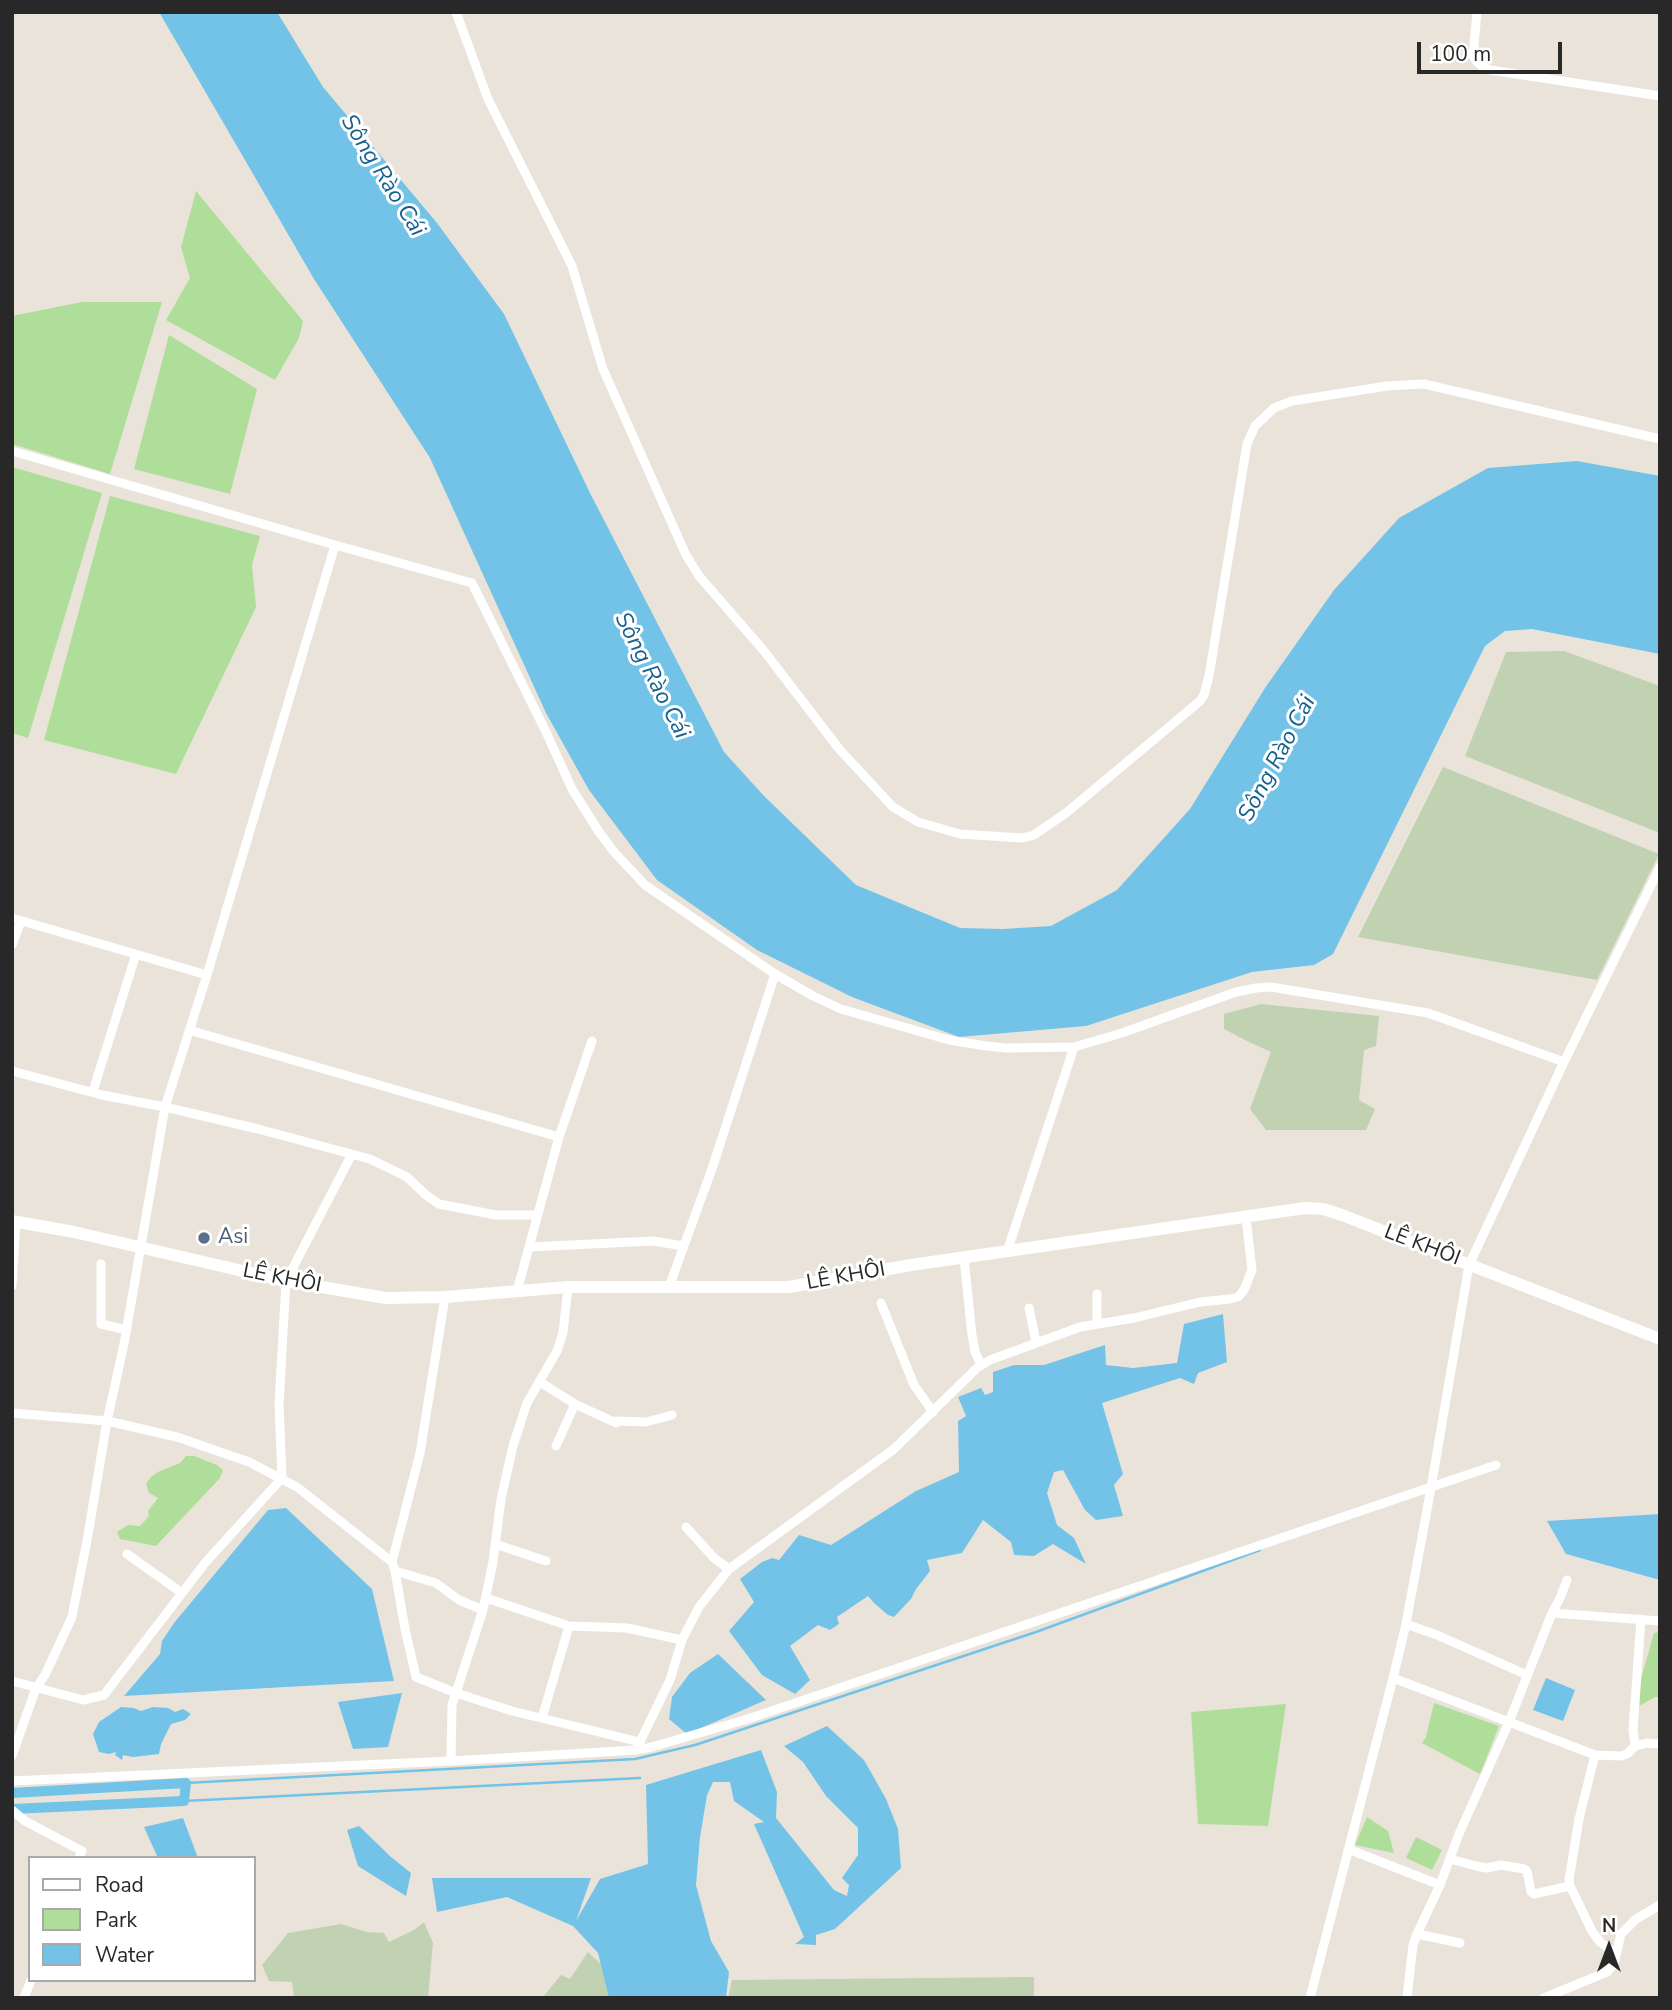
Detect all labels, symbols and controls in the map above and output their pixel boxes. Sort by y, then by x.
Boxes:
scale bar [1420,28,1565,72]
text: 100 m [1430,40,1491,68]
water label: Sông Rào Cái [334,110,430,242]
water label: Sông Rào Cái [607,608,695,744]
water label: Sông Rào Cái [1233,691,1323,827]
street label: LÊ KHÔI [1380,1220,1464,1272]
place label: Asi [218,1225,248,1251]
marker: Asi [196,1230,212,1246]
street label: LÊ KHÔI [805,1258,887,1296]
street label: LÊ KHÔI [241,1259,323,1299]
legend [28,1856,256,1982]
text: Road [95,1871,144,1899]
text: Park [95,1906,137,1934]
north arrow [1574,1912,1644,1982]
text: N [1602,1913,1616,1939]
text: Water [95,1941,154,1969]

